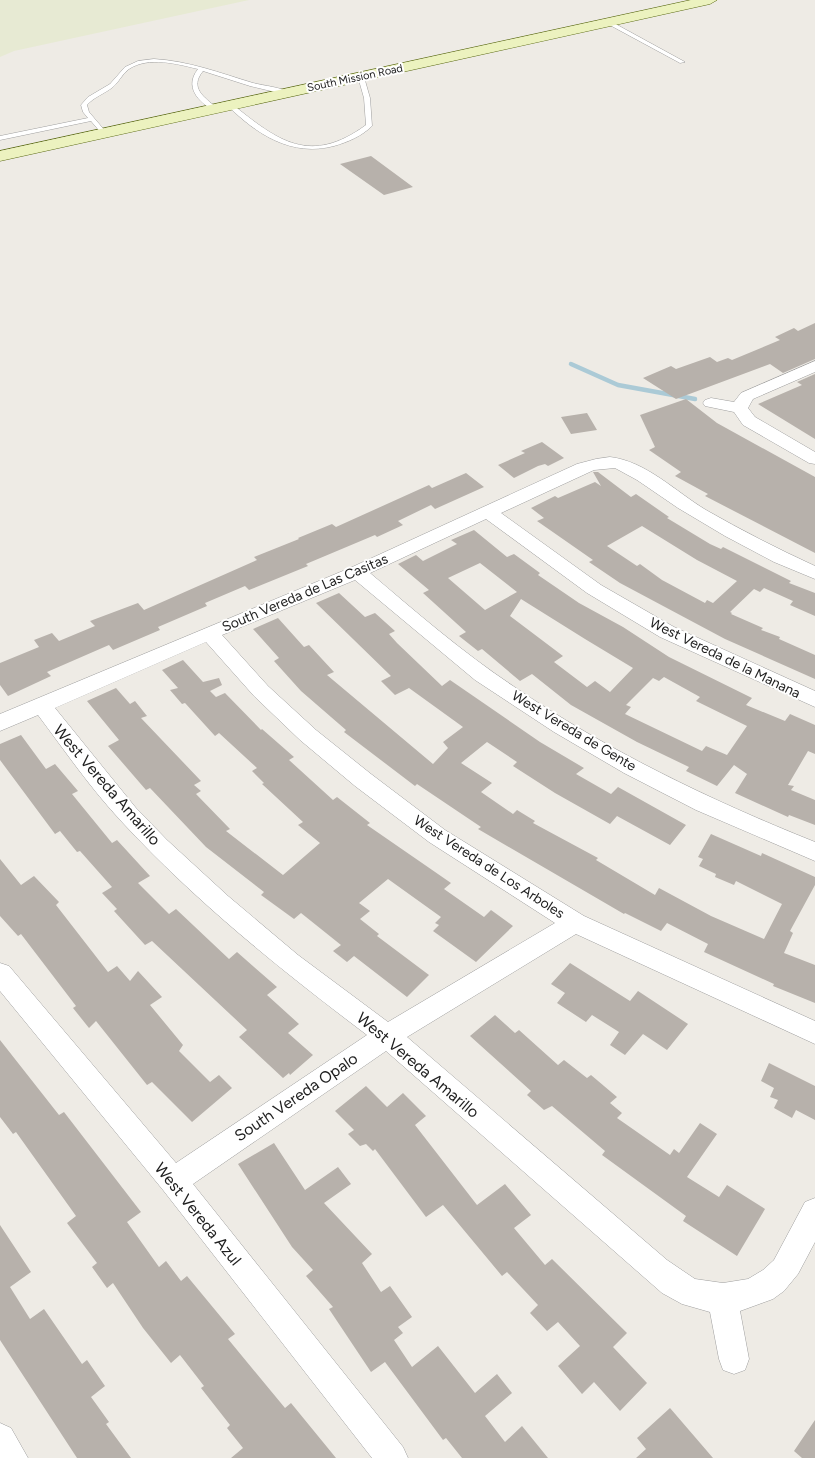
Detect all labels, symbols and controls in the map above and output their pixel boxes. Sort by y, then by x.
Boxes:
street label: South Mission Road [306,62,404,94]
street label: South Vereda de Las Casitas [219,550,391,636]
street label: West Vereda de la Manana [647,614,803,702]
street label: West Vereda de Gente [509,687,640,775]
street label: West Vereda Amarillo [49,721,165,849]
street label: West Vereda de Los Arboles [410,812,568,922]
street label: West Vereda Amarillo [353,1008,483,1122]
street label: South Vereda Opalo [231,1049,361,1145]
street label: West Vereda Azul [151,1159,245,1269]

